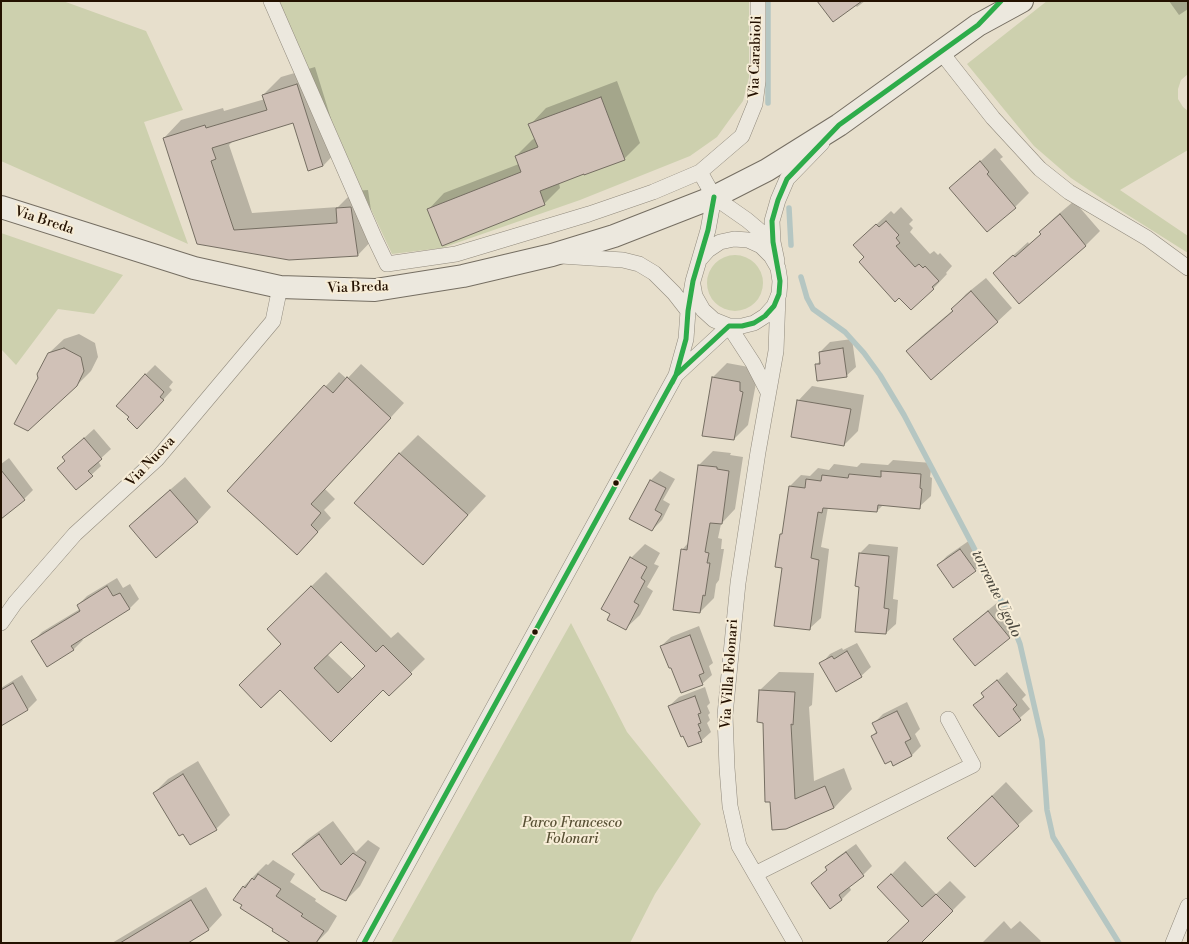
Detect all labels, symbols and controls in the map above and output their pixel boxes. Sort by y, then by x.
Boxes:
street label: Via Carabioli [746,15,766,99]
street label: Via Breda [12,203,76,239]
street label: Via Breda [327,279,389,297]
street label: Via Nuova [123,433,179,491]
unlabelled marker [611,478,621,488]
water label: torrente Ugolo [967,547,1025,641]
street label: Via Villa Folonari [718,618,742,730]
unlabelled marker [530,627,540,637]
park label: Parco Francesco Folonari [522,816,622,848]

